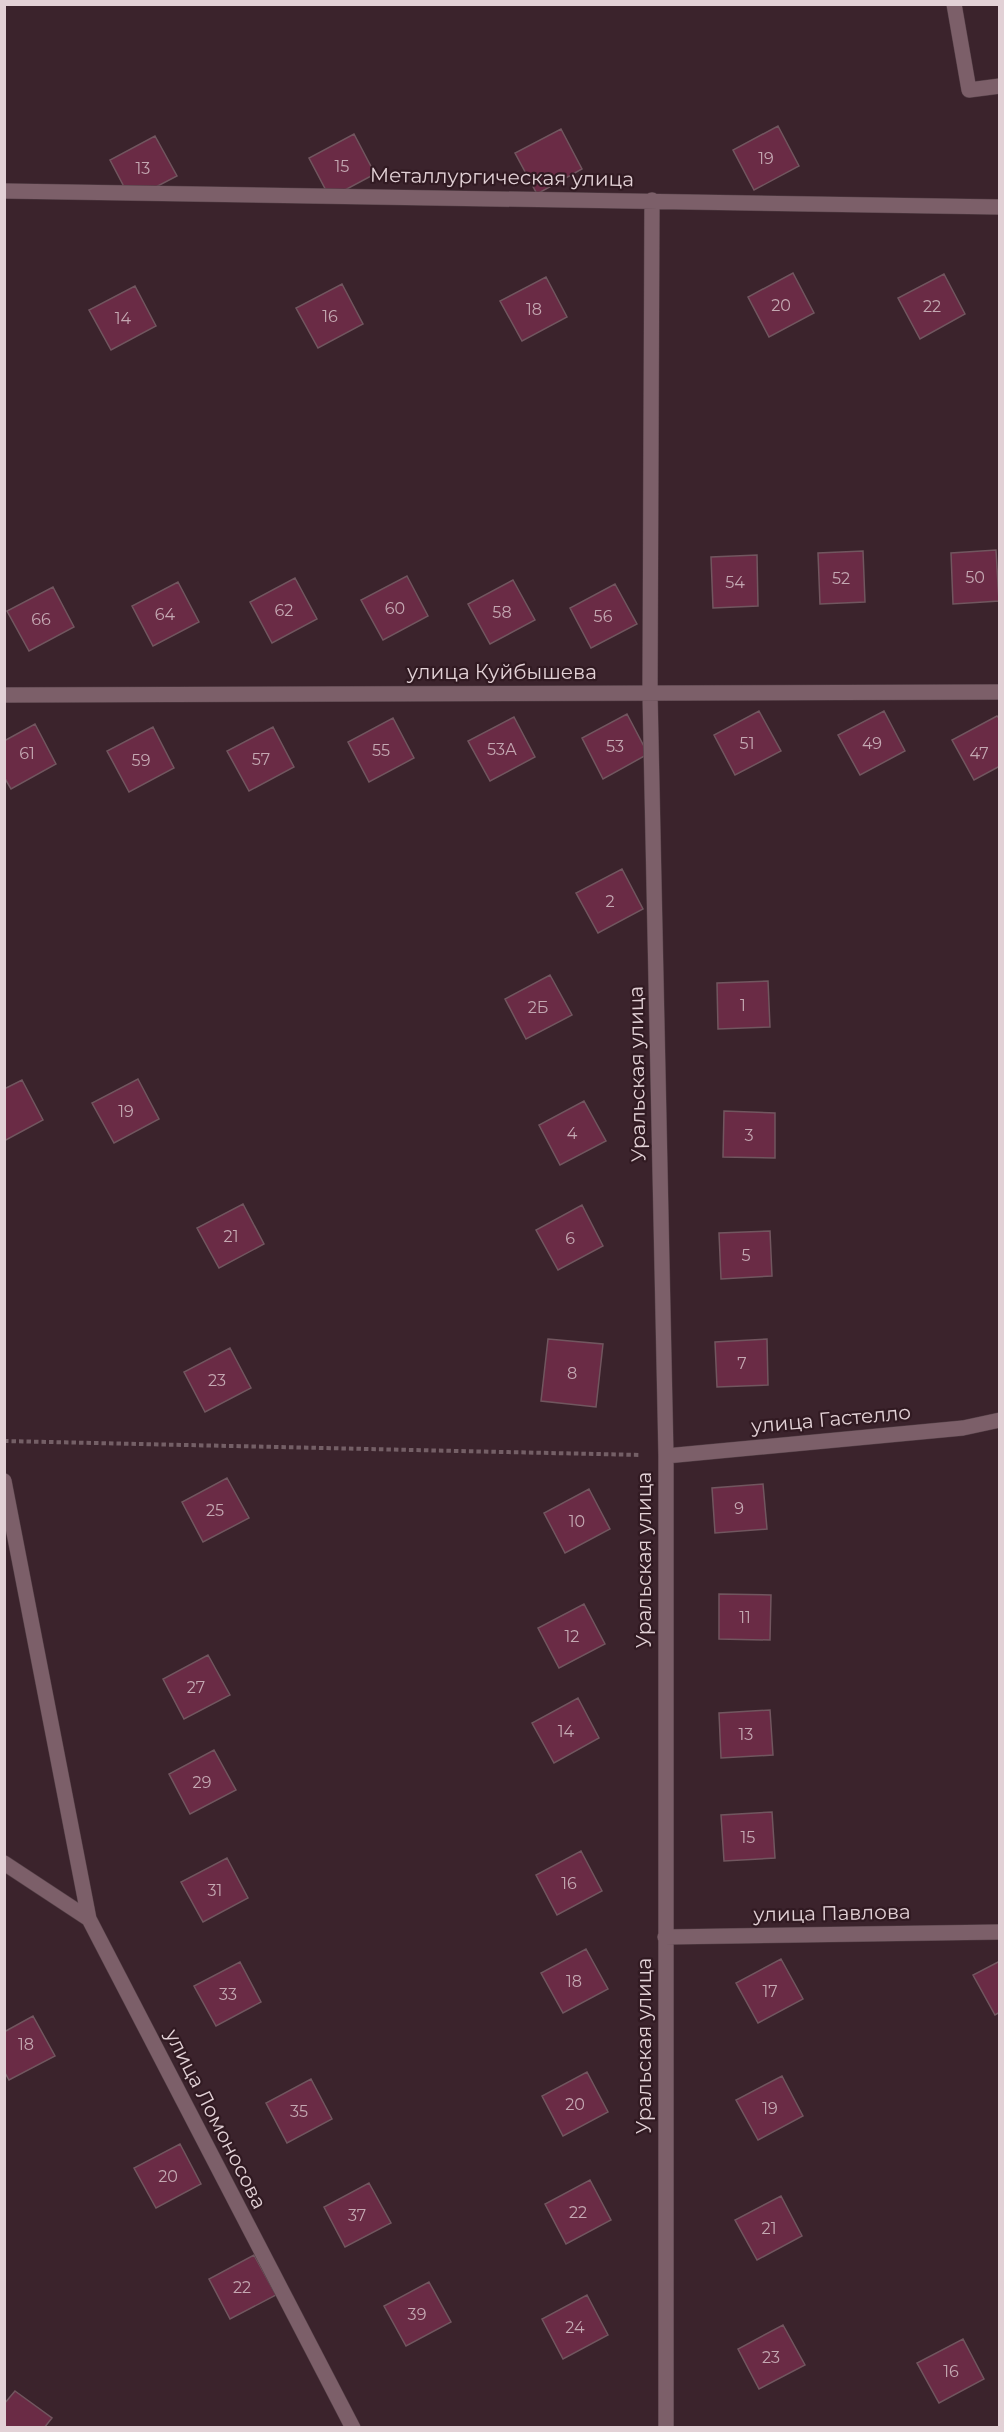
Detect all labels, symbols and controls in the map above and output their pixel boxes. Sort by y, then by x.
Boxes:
house number: 19 [758,149,774,168]
house number: 15 [335,157,349,176]
house number: 13 [136,159,150,178]
street label: Металлургическая улица [370,163,634,191]
house number: 20 [771,296,791,315]
house number: 22 [923,297,941,316]
house number: 18 [526,300,542,319]
house number: 16 [322,307,338,326]
house number: 14 [115,309,132,328]
house number: 50 [965,568,985,587]
house number: 52 [832,569,850,588]
house number: 54 [725,573,745,592]
house number: 60 [385,599,405,618]
house number: 62 [275,601,293,620]
house number: 58 [492,603,512,622]
house number: 64 [155,605,176,624]
house number: 56 [594,607,613,626]
house number: 66 [31,610,51,629]
street label: улица Куйбышева [406,660,597,684]
house number: 51 [740,734,754,753]
house number: 49 [862,734,882,753]
house number: 53 [606,737,624,756]
house number: 53А [487,740,517,759]
house number: 55 [372,741,390,760]
house number: 61 [19,744,35,763]
house number: 47 [969,744,989,763]
house number: 57 [252,750,270,769]
house number: 59 [132,751,150,770]
house number: 2 [605,892,615,911]
street label: Уральская улица [623,986,651,1162]
house number: 1 [740,996,746,1015]
house number: 2Б [528,998,548,1017]
house number: 19 [118,1102,134,1121]
house number: 4 [567,1124,578,1143]
house number: 3 [744,1126,754,1145]
house number: 21 [224,1227,238,1246]
house number: 6 [565,1229,575,1248]
house number: 5 [741,1246,751,1265]
house number: 7 [737,1354,747,1373]
house number: 8 [567,1364,577,1383]
house number: 23 [208,1371,226,1390]
street label: улица Гастелло [749,1400,912,1438]
street label: Уральская улица [632,1472,656,1648]
house number: 9 [734,1499,744,1518]
house number: 25 [206,1501,224,1520]
house number: 10 [569,1512,585,1531]
house number: 11 [739,1608,751,1627]
house number: 12 [565,1627,579,1646]
house number: 27 [187,1678,205,1697]
house number: 14 [558,1722,575,1741]
house number: 13 [739,1725,753,1744]
house number: 29 [193,1773,211,1792]
house number: 15 [741,1828,755,1847]
house number: 16 [561,1874,577,1893]
house number: 31 [208,1881,222,1900]
street label: улица Павлова [752,1900,911,1926]
street label: Уральская улица [632,1958,656,2134]
house number: 18 [566,1972,582,1991]
house number: 17 [762,1982,778,2001]
house number: 33 [219,1985,237,2004]
street label: улица Ломоносова [160,2024,272,2213]
house number: 18 [18,2035,34,2054]
house number: 20 [565,2095,585,2114]
house number: 19 [762,2099,778,2118]
house number: 35 [290,2102,308,2121]
house number: 20 [158,2167,178,2186]
house number: 22 [569,2203,587,2222]
house number: 37 [348,2206,366,2225]
house number: 21 [762,2219,776,2238]
house number: 22 [233,2278,251,2297]
house number: 39 [408,2305,426,2324]
house number: 24 [565,2318,585,2337]
house number: 23 [762,2348,780,2367]
house number: 16 [943,2362,959,2381]

